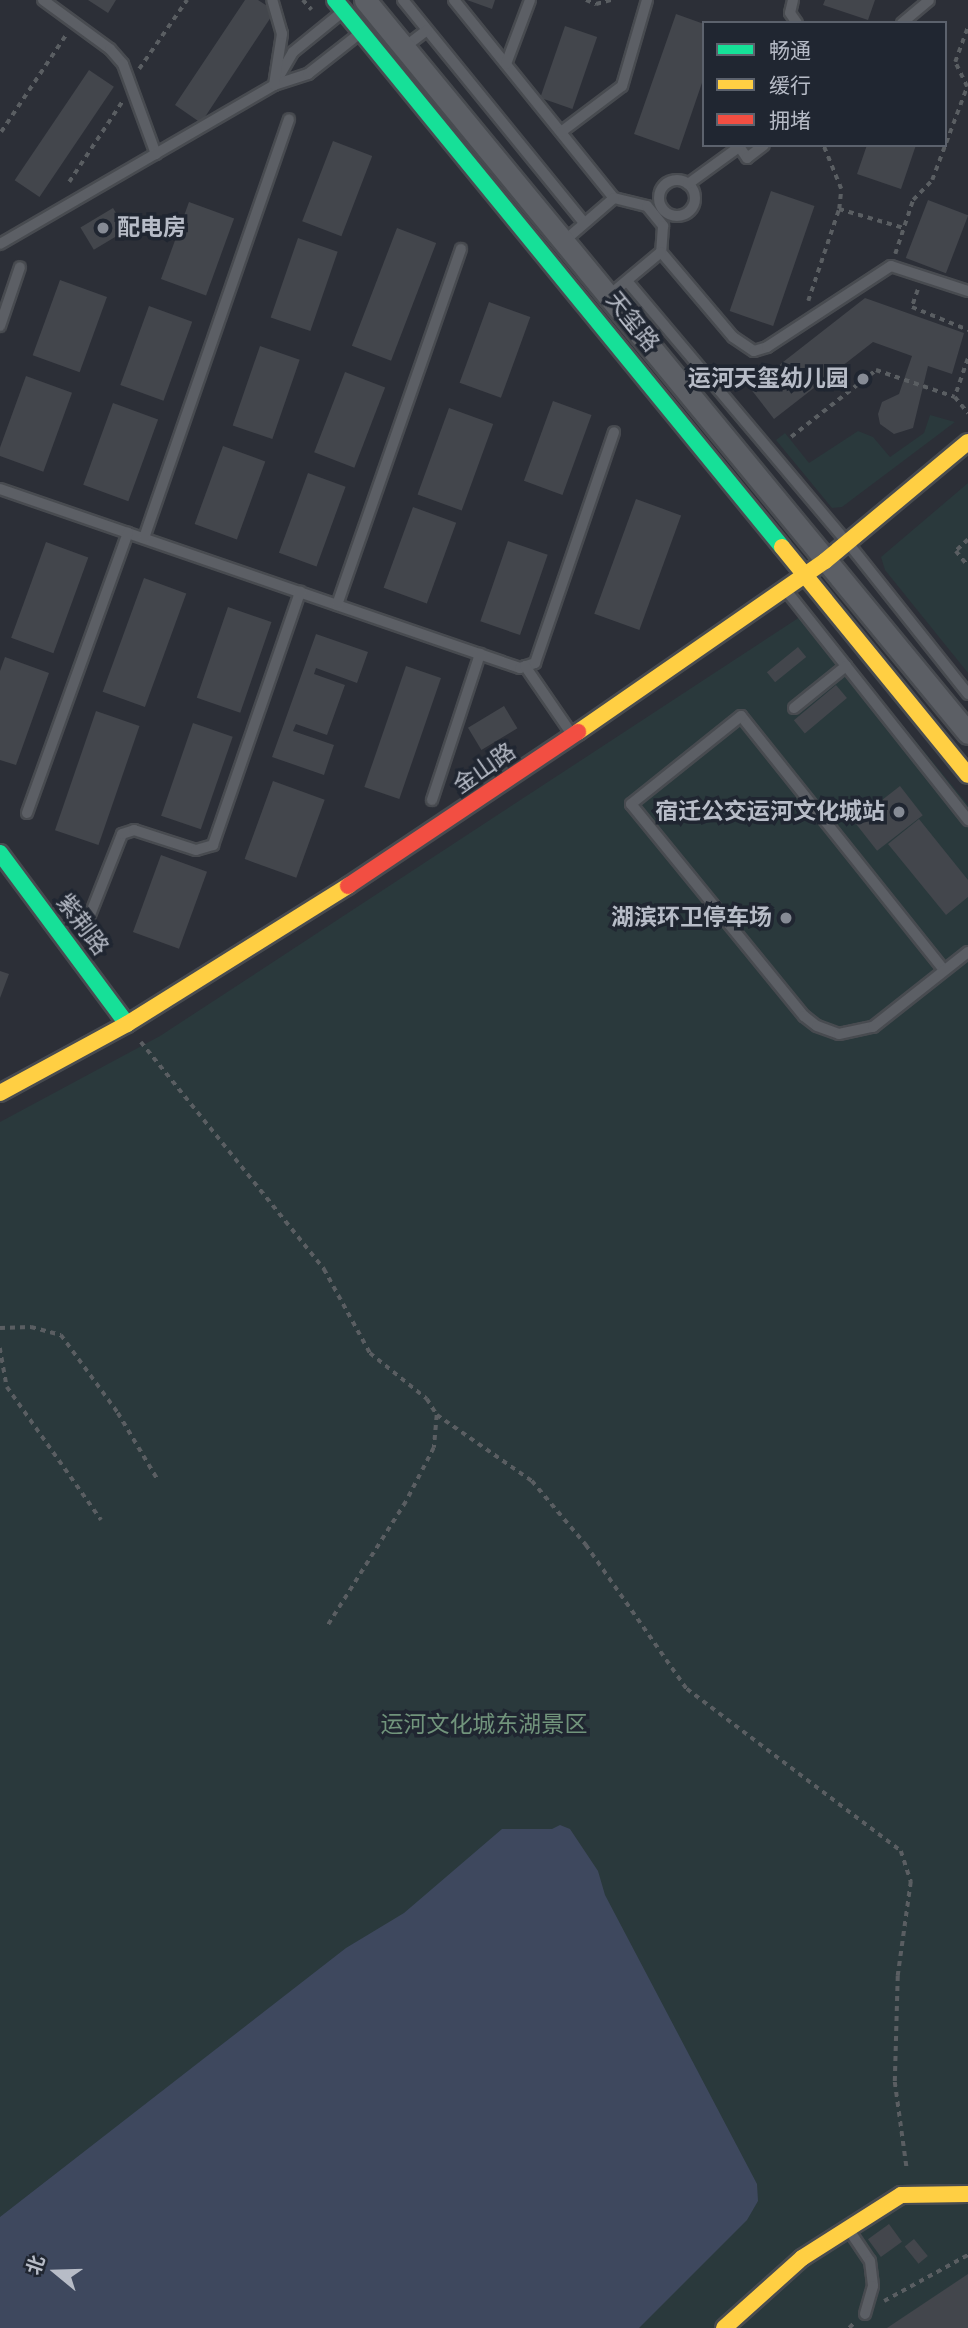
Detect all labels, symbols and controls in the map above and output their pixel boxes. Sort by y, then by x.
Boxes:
legend [702,21,947,147]
text: 畅通 [769,37,811,65]
text: 缓行 [769,72,811,100]
text: 拥堵 [769,107,811,135]
place label: 配电房 [117,214,186,242]
marker: 配电房 [95,220,111,236]
street label: 天玺路 [600,287,664,357]
place label: 运河天玺幼儿园 [688,365,849,393]
marker: 运河天玺幼儿园 [855,371,871,387]
street label: 金山路 [449,738,521,800]
place label: 宿迁公交运河文化城站 [655,798,885,826]
marker: 宿迁公交运河文化城站 [891,804,907,820]
street label: 紫荆路 [50,889,114,961]
place label: 湖滨环卫停车场 [611,904,772,932]
marker: 湖滨环卫停车场 [778,910,794,926]
park label: 运河文化城东湖景区 [381,1711,587,1739]
north arrow [21,2237,91,2307]
text: 北 [21,2252,52,2278]

